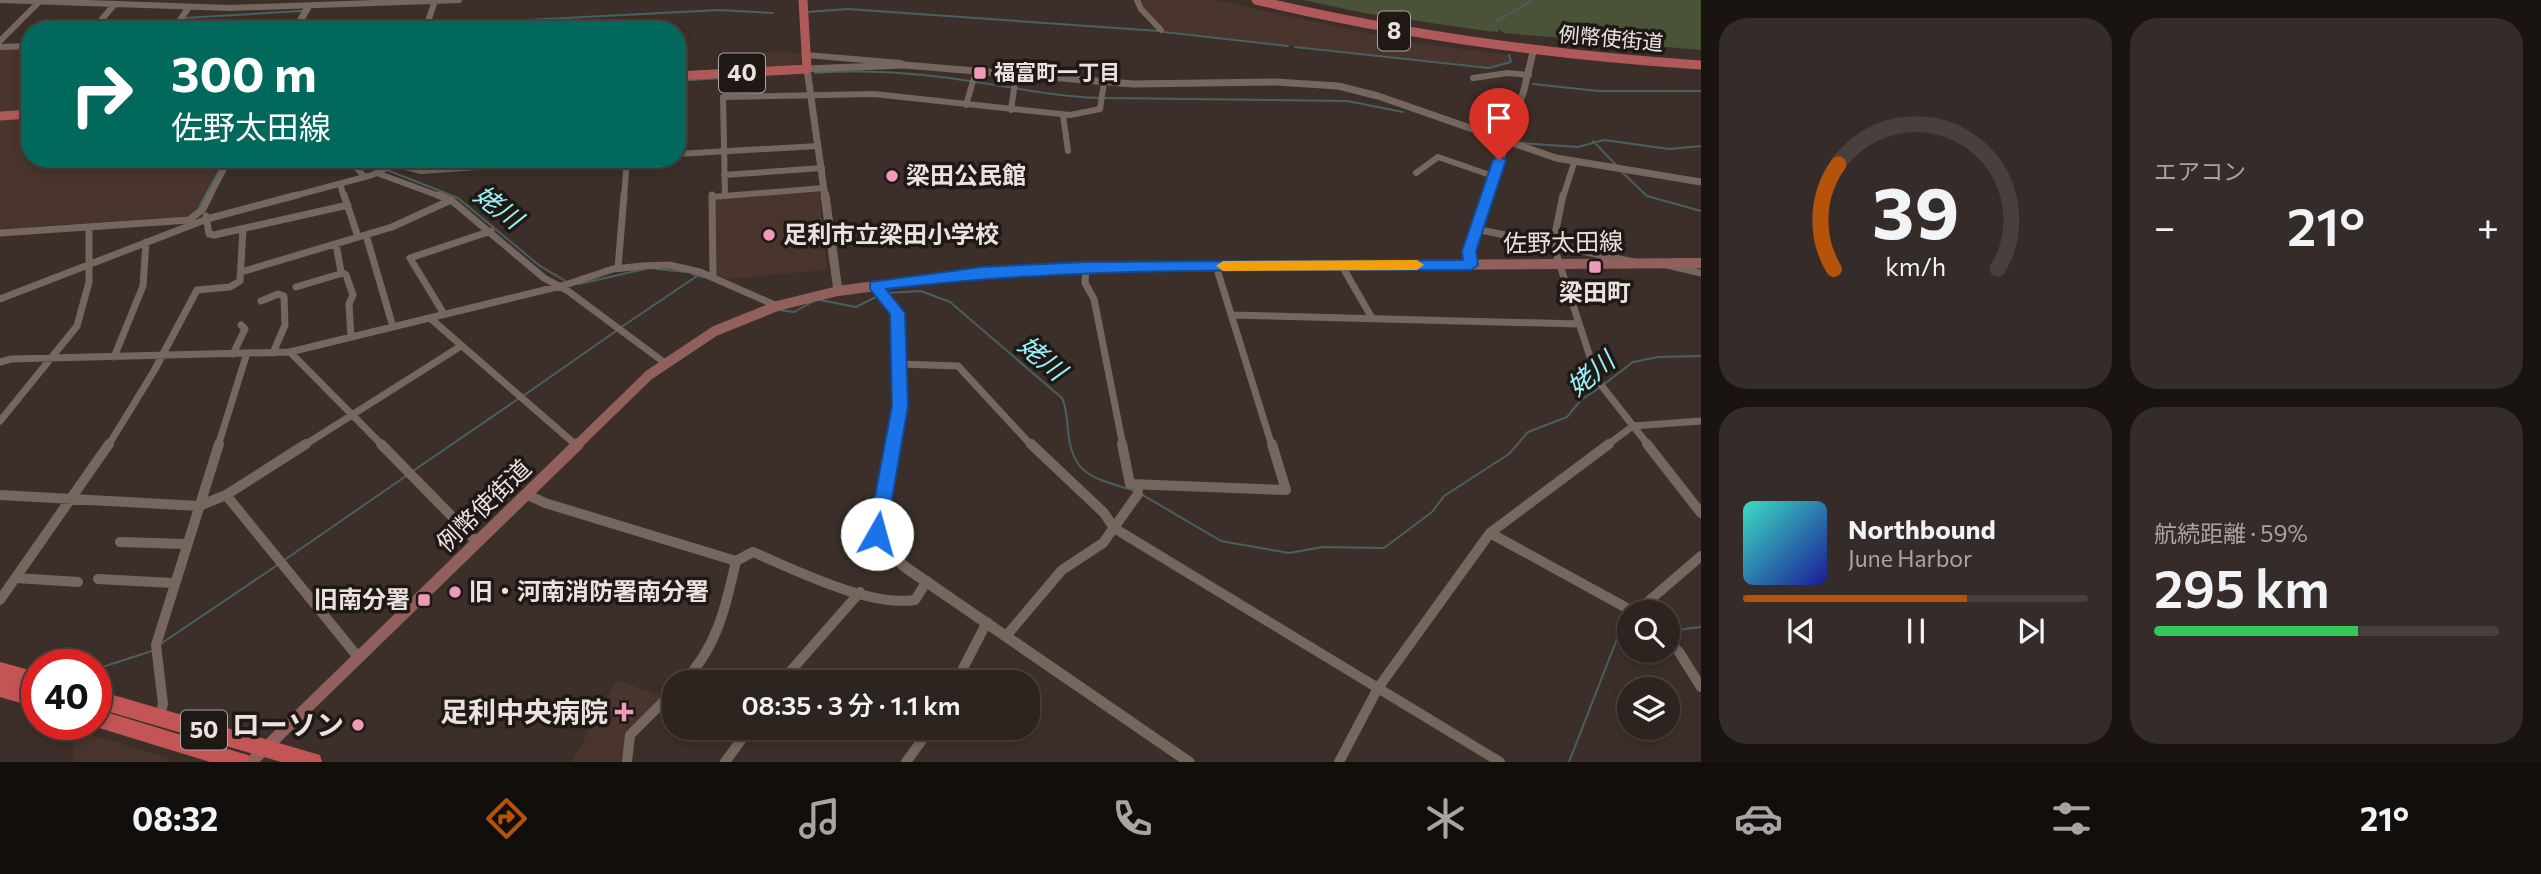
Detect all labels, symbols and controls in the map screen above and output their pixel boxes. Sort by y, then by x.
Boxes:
road number: 8 [1378,12,1410,50]
street label: 例幣使街道 [1558,20,1665,55]
text: 300 m [171,42,317,102]
icon: right [56,49,147,140]
road number: 40 [719,54,765,92]
place label: 福富町一丁目 [994,59,1120,84]
marker: 福富町一丁目 [972,65,988,81]
pin [1469,88,1529,160]
icon: arrive [1480,99,1518,137]
text: 佐野太田線 [171,106,331,146]
text: エアコン [2154,157,2246,185]
place label: 梁田公民館 [906,160,1026,189]
text: 39 [1872,166,1959,255]
marker: 梁田公民館 [884,168,900,184]
water label: 姥川 [469,178,531,236]
text: 21° [2287,193,2365,257]
text: − [2154,202,2176,249]
text: + [2477,202,2499,249]
place label: 足利市立梁田小学校 [783,219,999,248]
street label: 佐野太田線 [1503,226,1623,257]
marker: 足利市立梁田小学校 [761,227,777,243]
text: km/h [1885,251,1946,281]
marker: 梁田町 [1587,259,1603,275]
place label: 梁田町 [1559,277,1631,306]
water label: 姥川 [1013,328,1075,387]
water label: 姥川 [1560,342,1622,401]
street label: 例幣使街道 [430,453,536,557]
position arrow [840,497,914,571]
text: Northbound [1848,513,1996,544]
text: 航続距離 · 59% [2154,519,2308,547]
text: June Harbor [1848,544,1972,572]
text: 295 km [2154,555,2330,619]
place label: 旧・河南消防署南分署 [469,576,709,605]
place label: 旧南分署 [314,584,410,613]
marker: 旧・河南消防署南分署 [447,584,463,600]
marker: 旧南分署 [416,592,432,608]
map controls [1617,600,1680,740]
button: search [1617,600,1680,663]
icon: previous [1782,612,1820,650]
icon: pause [1897,612,1935,650]
icon: next [2012,612,2050,650]
speed limit sign: 40 [21,649,112,740]
button: layers [1617,677,1680,740]
text: 08:35 · 3 分 · 1.1 km [741,689,961,720]
place label: 足利中央病院 [440,694,608,728]
marker: 足利中央病院 [614,702,634,722]
place label: ローソン [232,707,344,741]
road number: 50 [181,710,227,750]
marker: ローソン [350,717,366,733]
icon: directions [482,794,531,843]
icon: music [795,794,844,843]
icon: phone [1108,794,1157,843]
icon: climate [1421,794,1470,843]
icon: car [1734,794,1783,843]
icon: filters [2047,794,2096,843]
text: 08:32 [132,798,218,838]
text: 21° [2360,798,2409,838]

